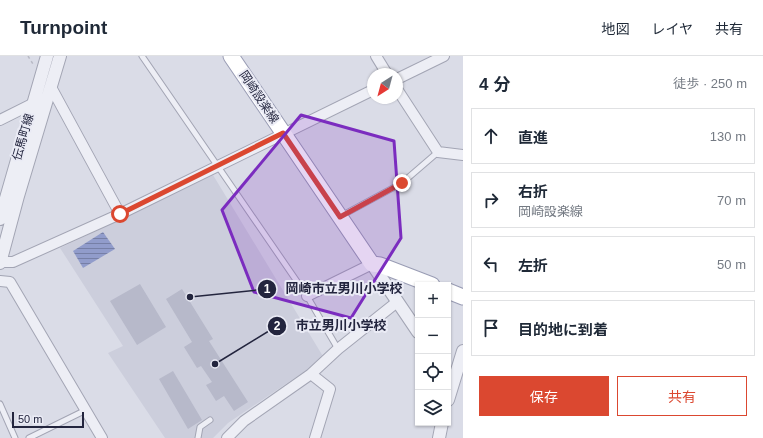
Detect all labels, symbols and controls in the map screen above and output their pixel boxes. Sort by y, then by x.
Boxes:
text: Turnpoint [20,17,107,38]
text: 地図 [601,21,629,37]
text: レイヤ [651,21,693,37]
text: 共有 [715,21,743,37]
street label: 岡崎設楽線 [236,68,282,126]
north arrow [367,68,403,104]
text: 4 分 [479,75,510,94]
text: 徒歩 · 250 m [673,76,747,91]
street label: 伝馬町線 [10,112,36,162]
icon: ahead [480,125,502,147]
text: 直進 [518,129,548,146]
text: 130 m [710,129,746,144]
route end [393,174,411,192]
text: 右折 [518,183,548,200]
icon: right [480,189,502,211]
text: 70 m [717,193,746,208]
text: 岡崎設楽線 [518,204,583,219]
route start [111,205,129,223]
icon: left [480,253,502,275]
text: 左折 [518,257,548,274]
text: 50 m [717,257,746,272]
callout: 岡崎市立男川小学校 [257,276,410,301]
text: 岡崎市立男川小学校 [285,281,403,296]
text: 1 [264,282,271,296]
map controls [415,282,451,426]
button: + [415,282,451,318]
callout: 市立男川小学校 [267,313,394,338]
icon: arrive [480,317,502,339]
text: 市立男川小学校 [295,318,387,333]
button: − [415,318,451,354]
text: 2 [274,319,281,333]
text: 目的地に到着 [518,321,608,338]
button: locate [415,354,451,390]
button: 保存 [479,376,609,416]
button: 共有 [617,376,747,416]
button: layers [415,390,451,426]
scale bar [12,410,84,429]
text: 50 m [18,413,42,425]

